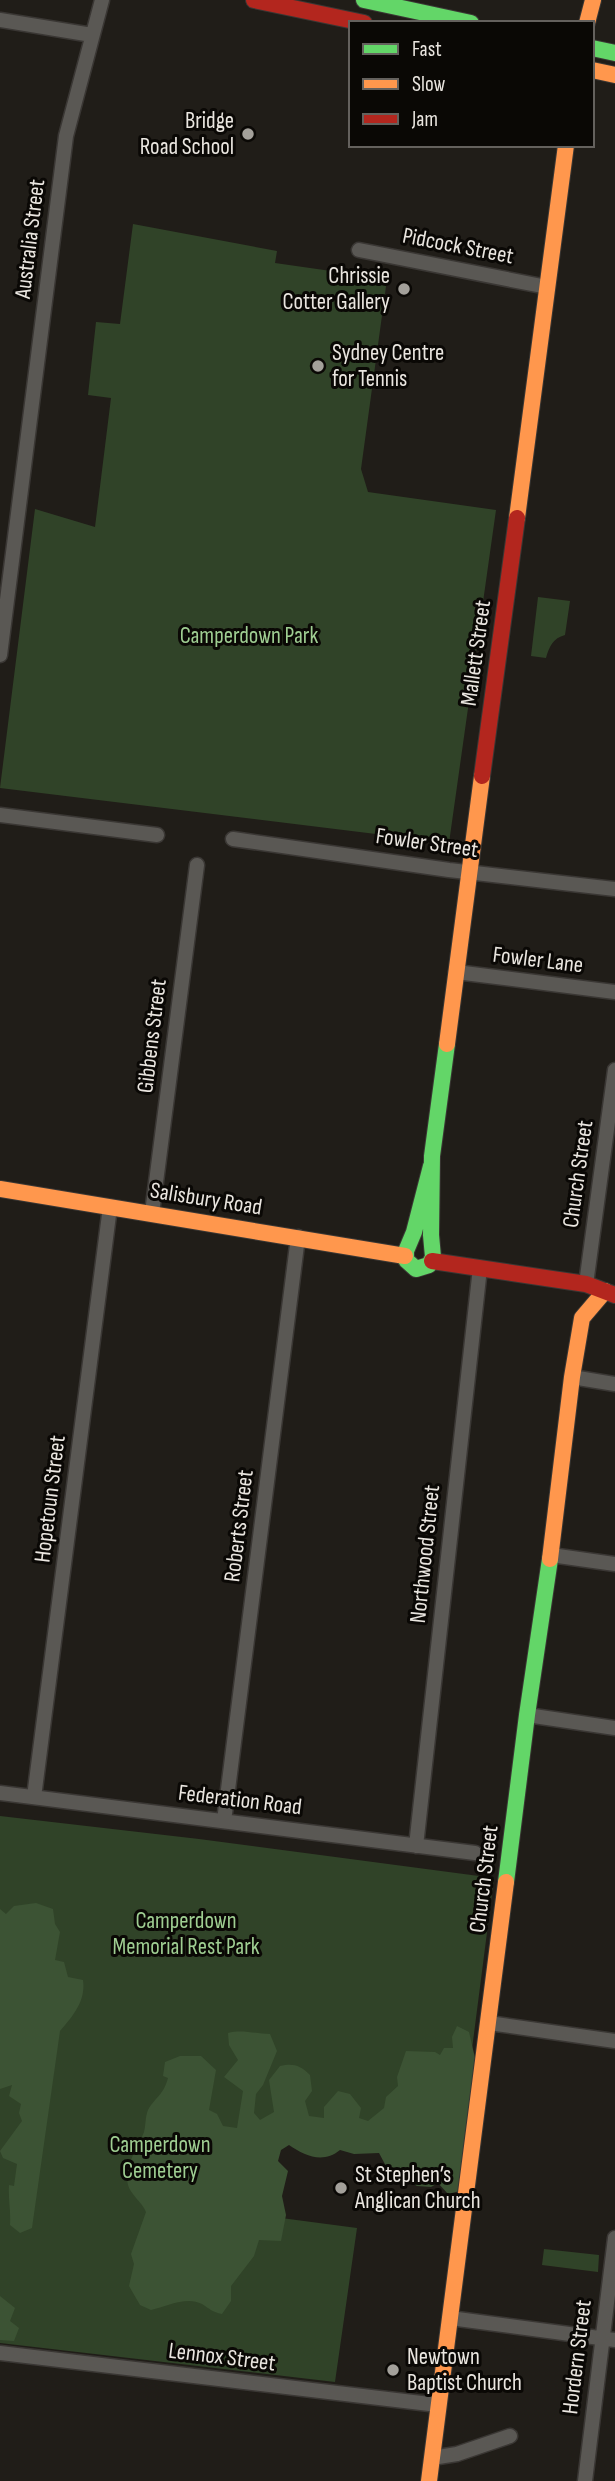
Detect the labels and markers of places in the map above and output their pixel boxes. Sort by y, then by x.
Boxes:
place label: Bridge Road School [140,107,234,161]
marker: Bridge Road School [240,126,256,142]
place label: Chrissie Cotter Gallery [282,262,390,316]
marker: Chrissie Cotter Gallery [396,281,412,297]
place label: Sydney Centre for Tennis [332,339,444,393]
marker: Sydney Centre for Tennis [310,358,326,374]
place label: St Stephen’s Anglican Church [354,2161,481,2215]
marker: St Stephen’s Anglican Church [333,2180,349,2196]
place label: Newtown Baptist Church [407,2343,522,2397]
marker: Newtown Baptist Church [385,2362,401,2378]

